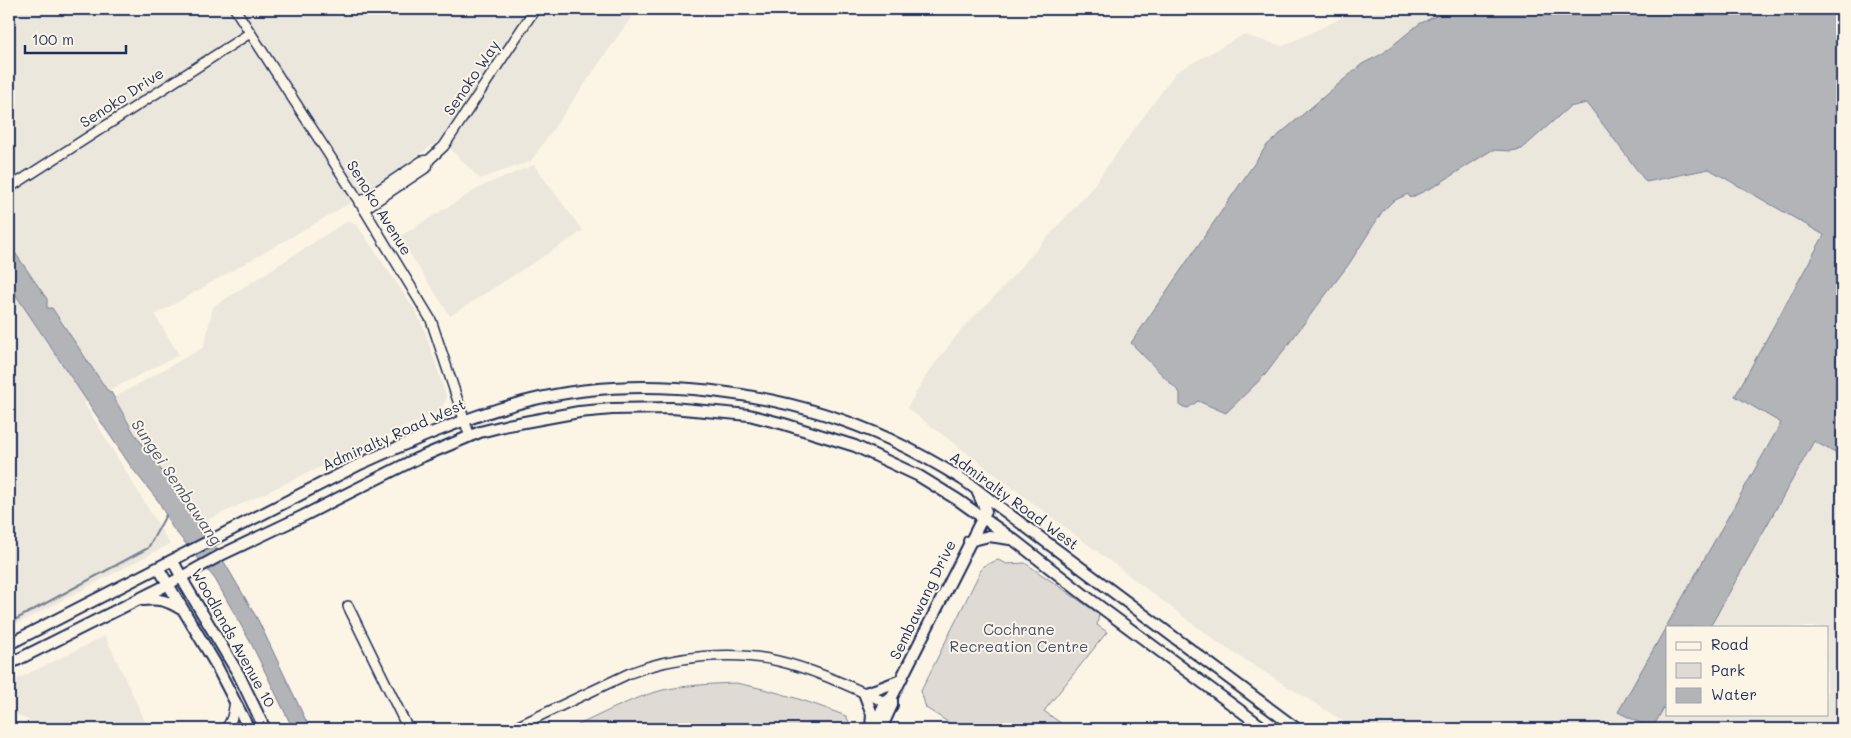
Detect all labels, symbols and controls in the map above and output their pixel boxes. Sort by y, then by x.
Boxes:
scale bar [25,22,126,54]
text: 100 m [32,29,74,49]
street label: Senoko Way [439,36,504,119]
street label: Senoko Drive [76,63,167,132]
street label: Senoko Avenue [343,156,417,259]
street label: Admiralty Road West [319,393,468,475]
water label: Sungei Sembawang [127,414,228,549]
street label: Admiralty Road West [946,447,1083,554]
street label: Sembawang Drive [884,536,960,663]
street label: Woodlands Avenue 10 [187,564,280,711]
park label: Cochrane Recreation Centre [950,619,1088,656]
legend [1666,626,1828,716]
text: Road [1711,634,1748,654]
text: Park [1711,660,1745,680]
text: Water [1711,684,1757,704]

